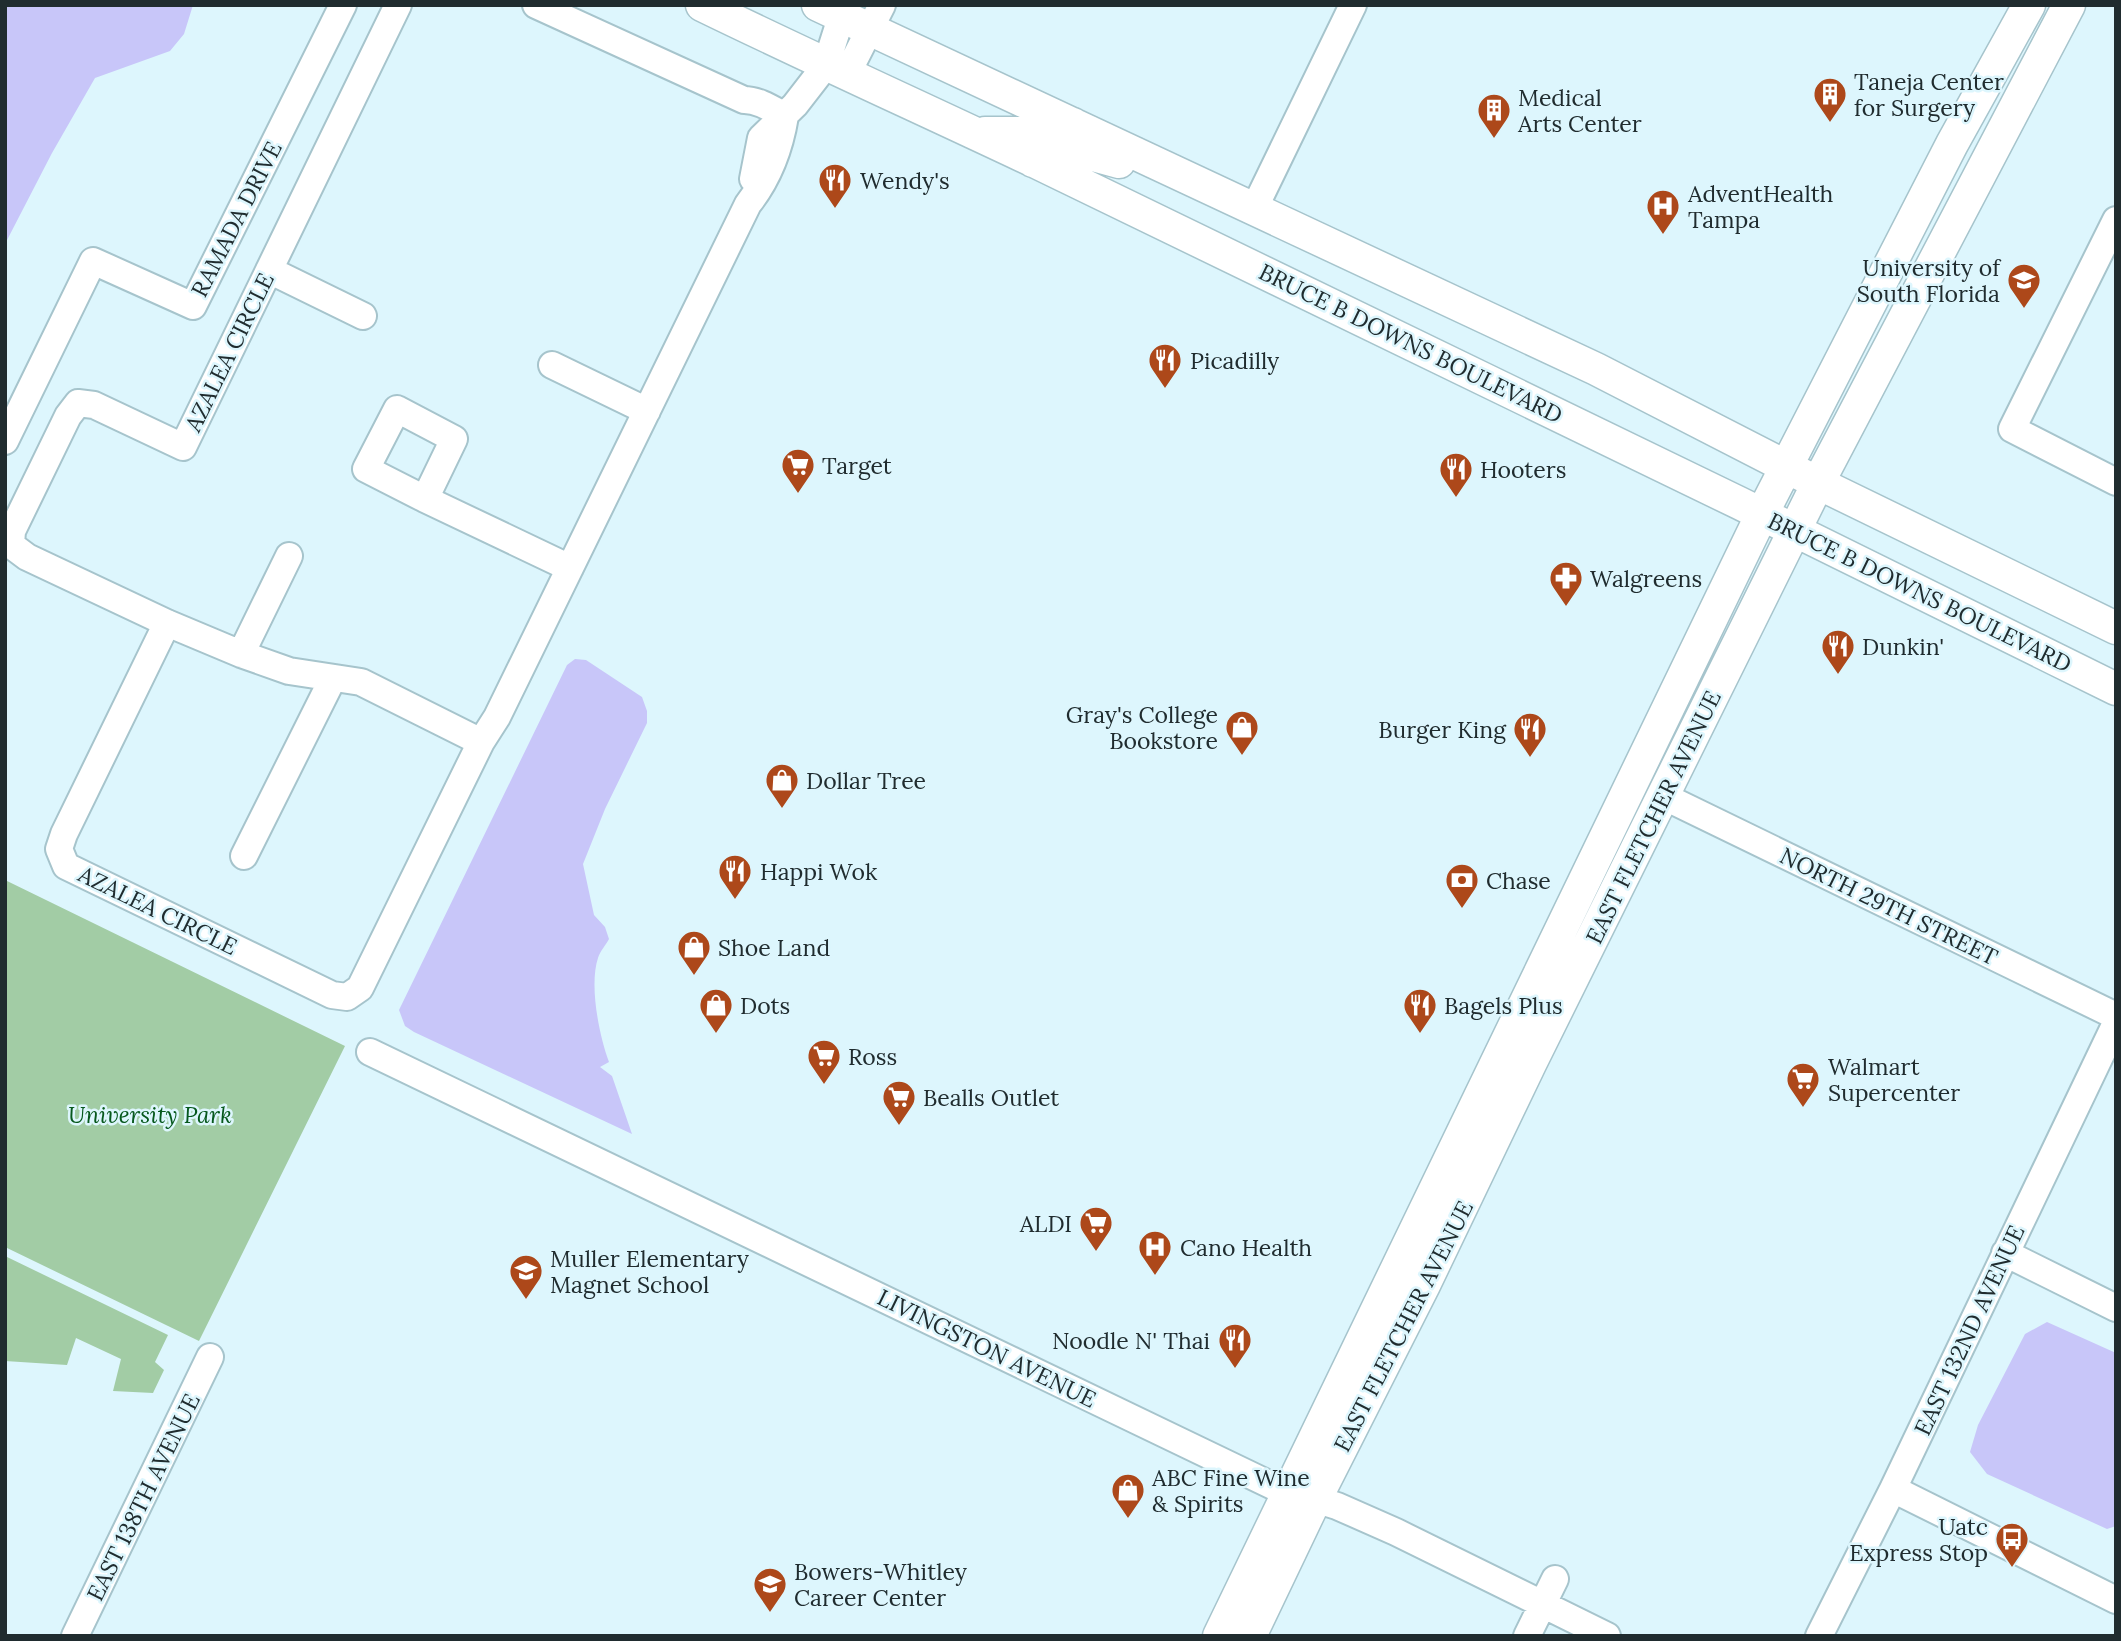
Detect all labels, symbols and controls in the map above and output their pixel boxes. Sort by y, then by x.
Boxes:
place label: Taneja Center for Surgery [1854,67,2004,122]
building icon: Taneja Center for Surgery [1811,75,1849,124]
place label: Medical Arts Center [1517,83,1642,138]
building icon: Medical Arts Center [1475,91,1513,140]
street label: RAMADA DRIVE [184,136,288,302]
restaurant icon: Wendy's [816,161,854,210]
place label: Wendy's [860,166,950,195]
place label: AdventHealth Tampa [1687,179,1834,234]
hospital icon: AdventHealth Tampa [1644,187,1682,236]
place label: University of South Florida [1857,253,2002,308]
street label: BRUCE B DOWNS BOULEVARD [1254,257,1568,429]
school or university icon: University of South Florida [2005,261,2043,310]
street label: AZALEA CIRCLE [178,268,280,437]
restaurant icon: Picadilly [1146,341,1184,390]
place label: Picadilly [1190,346,1280,375]
supermarket icon: Target [779,446,817,495]
restaurant icon: Hooters [1437,450,1475,499]
place label: Target [822,451,892,480]
place label: Hooters [1480,455,1566,484]
street label: BRUCE B DOWNS BOULEVARD [1763,506,2077,678]
pharmacy icon: Walgreens [1547,559,1585,608]
place label: Walgreens [1590,564,1702,593]
restaurant icon: Dunkin' [1819,627,1857,676]
place label: Dunkin' [1862,632,1944,661]
street label: EAST FLETCHER AVENUE [1579,686,1727,948]
place label: Gray's College Bookstore [1066,700,1218,755]
shop icon: Gray's College Bookstore [1223,708,1261,757]
restaurant icon: Burger King [1511,710,1549,759]
place label: Burger King [1378,715,1507,744]
shop icon: Dollar Tree [763,761,801,810]
place label: Dollar Tree [806,766,926,795]
street label: NORTH 29TH STREET [1775,841,2003,971]
restaurant icon: Happi Wok [716,852,754,901]
place label: Happi Wok [760,857,878,886]
street label: AZALEA CIRCLE [73,859,242,961]
bank icon: Chase [1443,861,1481,910]
place label: Chase [1486,866,1551,895]
shop icon: Shoe Land [675,928,713,977]
place label: Shoe Land [718,933,830,962]
shop icon: Dots [697,986,735,1035]
restaurant icon: Bagels Plus [1401,986,1439,1035]
place label: Dots [740,991,790,1020]
place label: Bagels Plus [1444,991,1563,1020]
supermarket icon: Ross [805,1037,843,1086]
place label: Ross [848,1042,897,1071]
place label: Walmart Supercenter [1828,1052,1960,1107]
supermarket icon: Walmart Supercenter [1784,1060,1822,1109]
supermarket icon: Bealls Outlet [880,1078,918,1127]
place label: Bealls Outlet [923,1083,1059,1112]
park label: University Park [68,1100,232,1129]
street label: EAST FLETCHER AVENUE [1327,1195,1479,1457]
supermarket icon: ALDI [1077,1204,1115,1253]
place label: ALDI [1019,1209,1072,1238]
street label: EAST 132ND AVENUE [1908,1220,2030,1440]
hospital icon: Cano Health [1136,1228,1174,1277]
place label: Cano Health [1180,1233,1312,1262]
place label: Muller Elementary Magnet School [550,1244,750,1299]
school or university icon: Muller Elementary Magnet School [507,1252,545,1301]
street label: LIVINGSTON AVENUE [873,1282,1101,1414]
restaurant icon: Noodle N' Thai [1216,1321,1254,1370]
place label: Noodle N' Thai [1052,1326,1210,1355]
street label: EAST 138TH AVENUE [80,1388,206,1606]
place label: ABC Fine Wine & Spirits [1151,1463,1310,1518]
shop icon: ABC Fine Wine & Spirits [1109,1471,1147,1520]
place label: Uatc Express Stop [1849,1512,1988,1567]
bus stop icon: Uatc Express Stop [1993,1520,2031,1569]
place label: Bowers-Whitley Career Center [794,1557,968,1612]
school or university icon: Bowers-Whitley Career Center [751,1565,789,1614]

